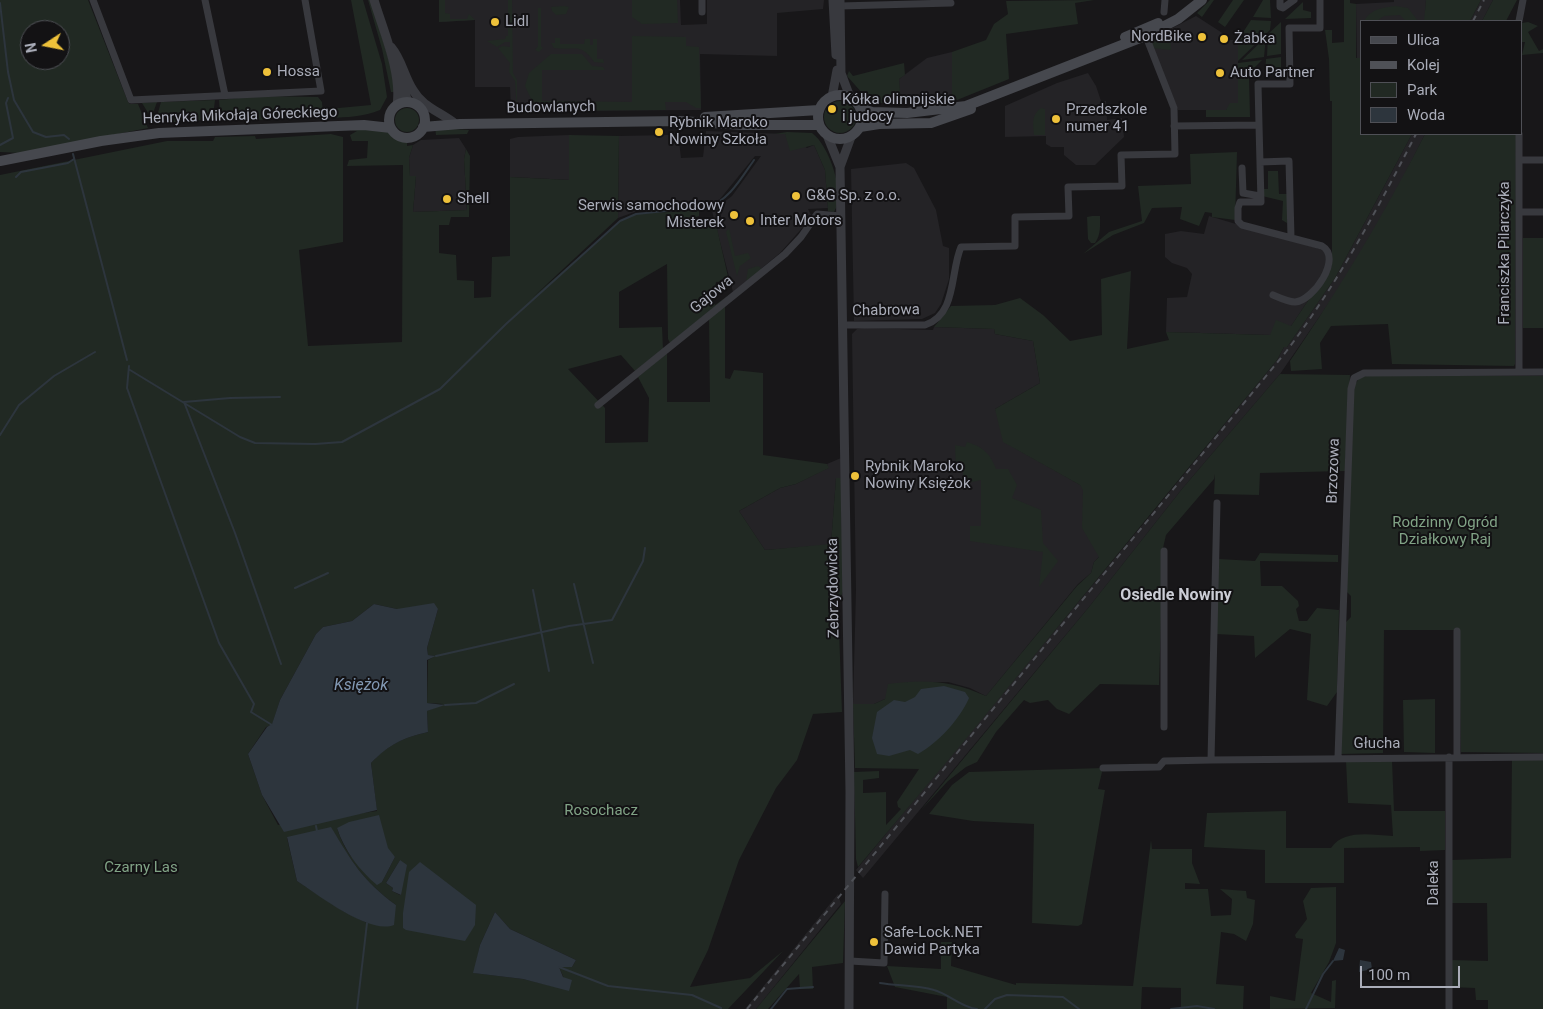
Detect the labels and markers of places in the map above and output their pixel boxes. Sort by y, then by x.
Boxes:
place label: Lidl [505,13,529,31]
marker: Lidl [489,16,501,28]
place label: NordBike [1131,28,1192,46]
place label: Żabka [1234,30,1275,48]
marker: NordBike [1196,31,1208,43]
marker: Żabka [1218,33,1230,45]
place label: Hossa [277,63,320,81]
place label: Auto Partner [1230,64,1314,82]
marker: Hossa [261,66,273,78]
marker: Auto Partner [1214,67,1226,79]
place label: Kółka olimpijskie i judocy [842,91,955,126]
place label: Przedszkole numer 41 [1066,101,1147,136]
marker: Kółka olimpijskie i judocy [826,103,838,115]
marker: Przedszkole numer 41 [1050,113,1062,125]
place label: Rybnik Maroko Nowiny Szkoła [669,114,768,149]
marker: Rybnik Maroko Nowiny Szkoła [653,126,665,138]
place label: G&G Sp. z o.o. [806,187,901,205]
place label: Shell [457,190,489,208]
marker: G&G Sp. z o.o. [790,190,802,202]
marker: Shell [441,193,453,205]
place label: Serwis samochodowy Misterek [578,197,724,232]
marker: Serwis samochodowy Misterek [728,209,740,221]
place label: Inter Motors [760,212,842,230]
marker: Inter Motors [744,215,756,227]
place label: Rybnik Maroko Nowiny Księżok [865,458,971,493]
marker: Rybnik Maroko Nowiny Księżok [849,470,861,482]
place label: Safe-Lock.NET Dawid Partyka [884,924,983,959]
marker: Safe-Lock.NET Dawid Partyka [868,936,880,948]

